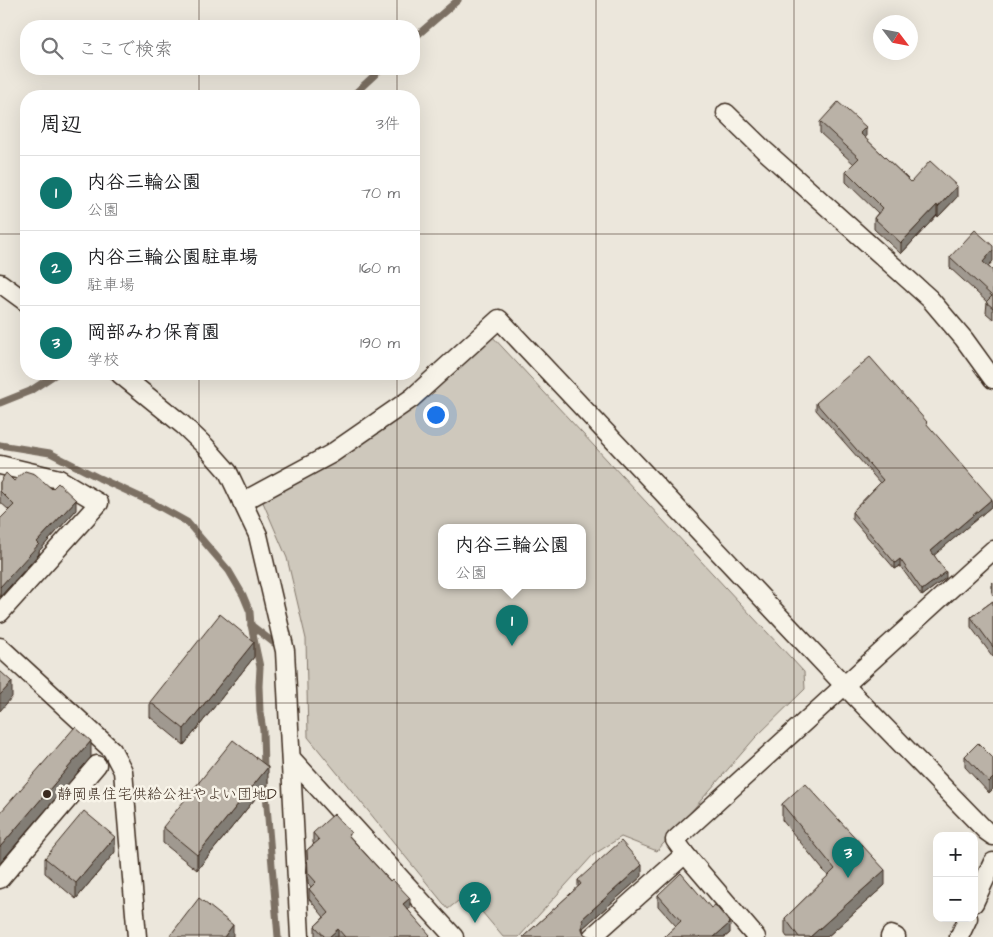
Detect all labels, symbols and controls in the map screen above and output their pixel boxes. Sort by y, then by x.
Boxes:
north arrow [873,15,918,60]
search box [20,20,420,75]
icon: search [38,34,66,62]
text: ここで検索 [78,36,173,63]
text: 周辺 [40,110,82,139]
text: 3件 [376,113,400,135]
text: 内谷三輪公園 [87,169,201,196]
text: 1 [55,182,57,204]
text: 70 m [361,182,400,204]
text: 公園 [87,199,119,221]
text: 内谷三輪公園駐車場 [87,244,258,271]
text: 2 [51,257,61,279]
text: 160 m [359,257,400,279]
text: 駐車場 [87,274,135,296]
text: 岡部みわ保育園 [87,319,220,346]
text: 3 [52,332,60,354]
text: 190 m [360,332,400,354]
text: 学校 [87,349,119,371]
your location [423,402,449,428]
popup [438,524,586,589]
text: 内谷三輪公園 [455,532,569,559]
text: 公園 [455,562,487,584]
pin: 1 [496,605,528,646]
place label: 静岡県住宅供給公社やよい団地D [57,784,277,805]
marker: 静岡県住宅供給公社やよい団地D [41,788,53,800]
map controls [933,832,978,922]
button: + [933,832,978,877]
pin: 3 [832,837,864,878]
button: − [933,877,978,922]
pin: 2 [459,882,491,923]

